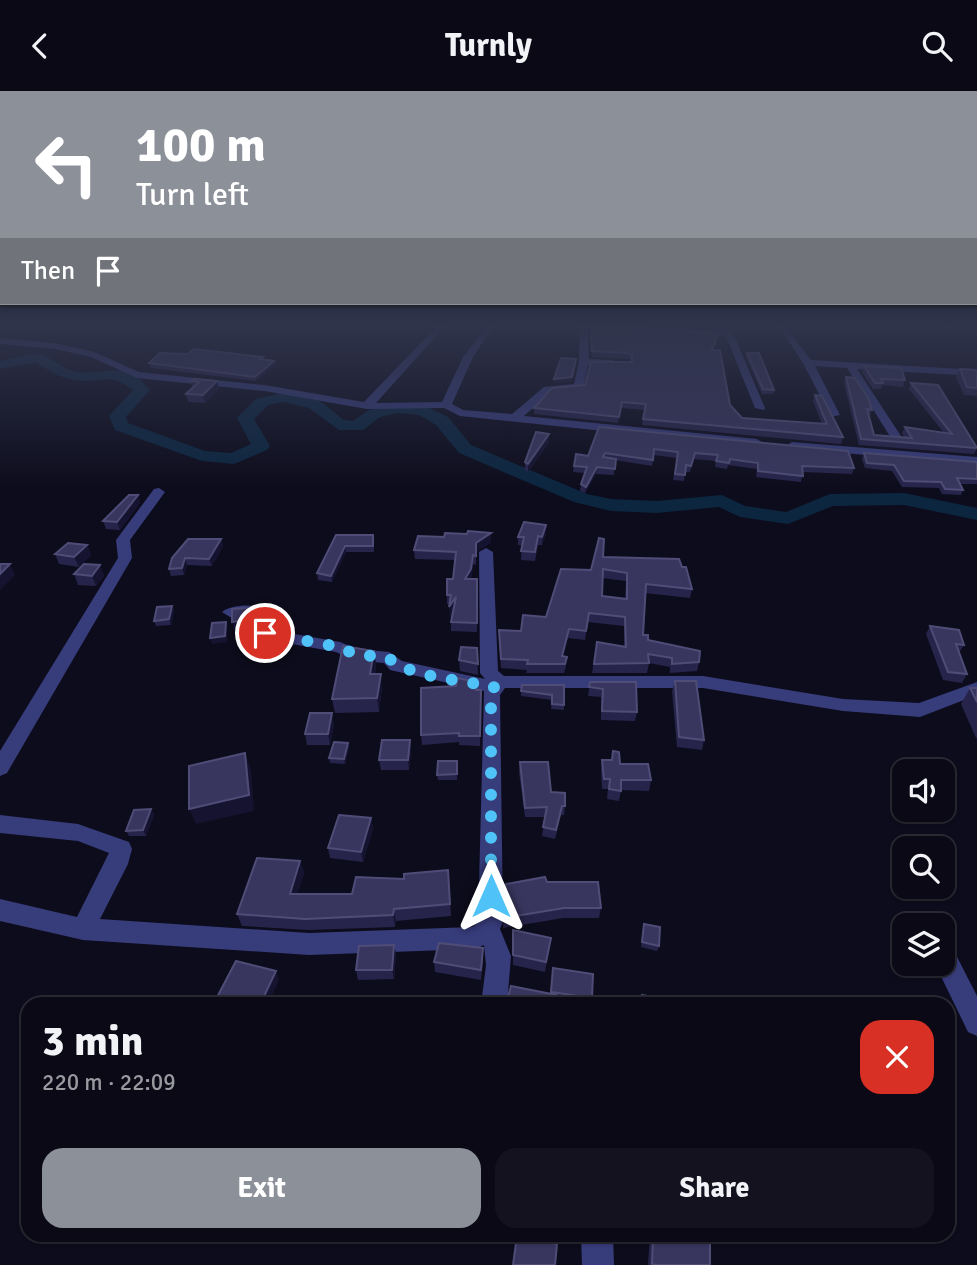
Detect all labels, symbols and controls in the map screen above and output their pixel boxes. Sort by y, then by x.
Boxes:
text: Turnly [445,26,532,65]
icon: back [21,27,59,65]
icon: search [918,27,956,65]
text: 100 m [136,115,266,175]
icon: left [21,119,112,210]
text: Turn left [136,175,249,214]
icon: arrive [89,252,127,290]
text: Then [21,255,75,287]
pin [235,603,295,663]
icon: arrive [246,614,284,652]
map controls [892,759,955,976]
button: sound [892,759,955,822]
button: search [892,836,955,899]
position arrow [454,859,528,933]
button: layers [892,913,955,976]
text: 3 min [42,1016,143,1067]
button: close [860,1020,934,1094]
text: 220 m · 22:09 [42,1068,176,1097]
button: Exit [42,1148,481,1228]
button: Share [495,1148,934,1228]

